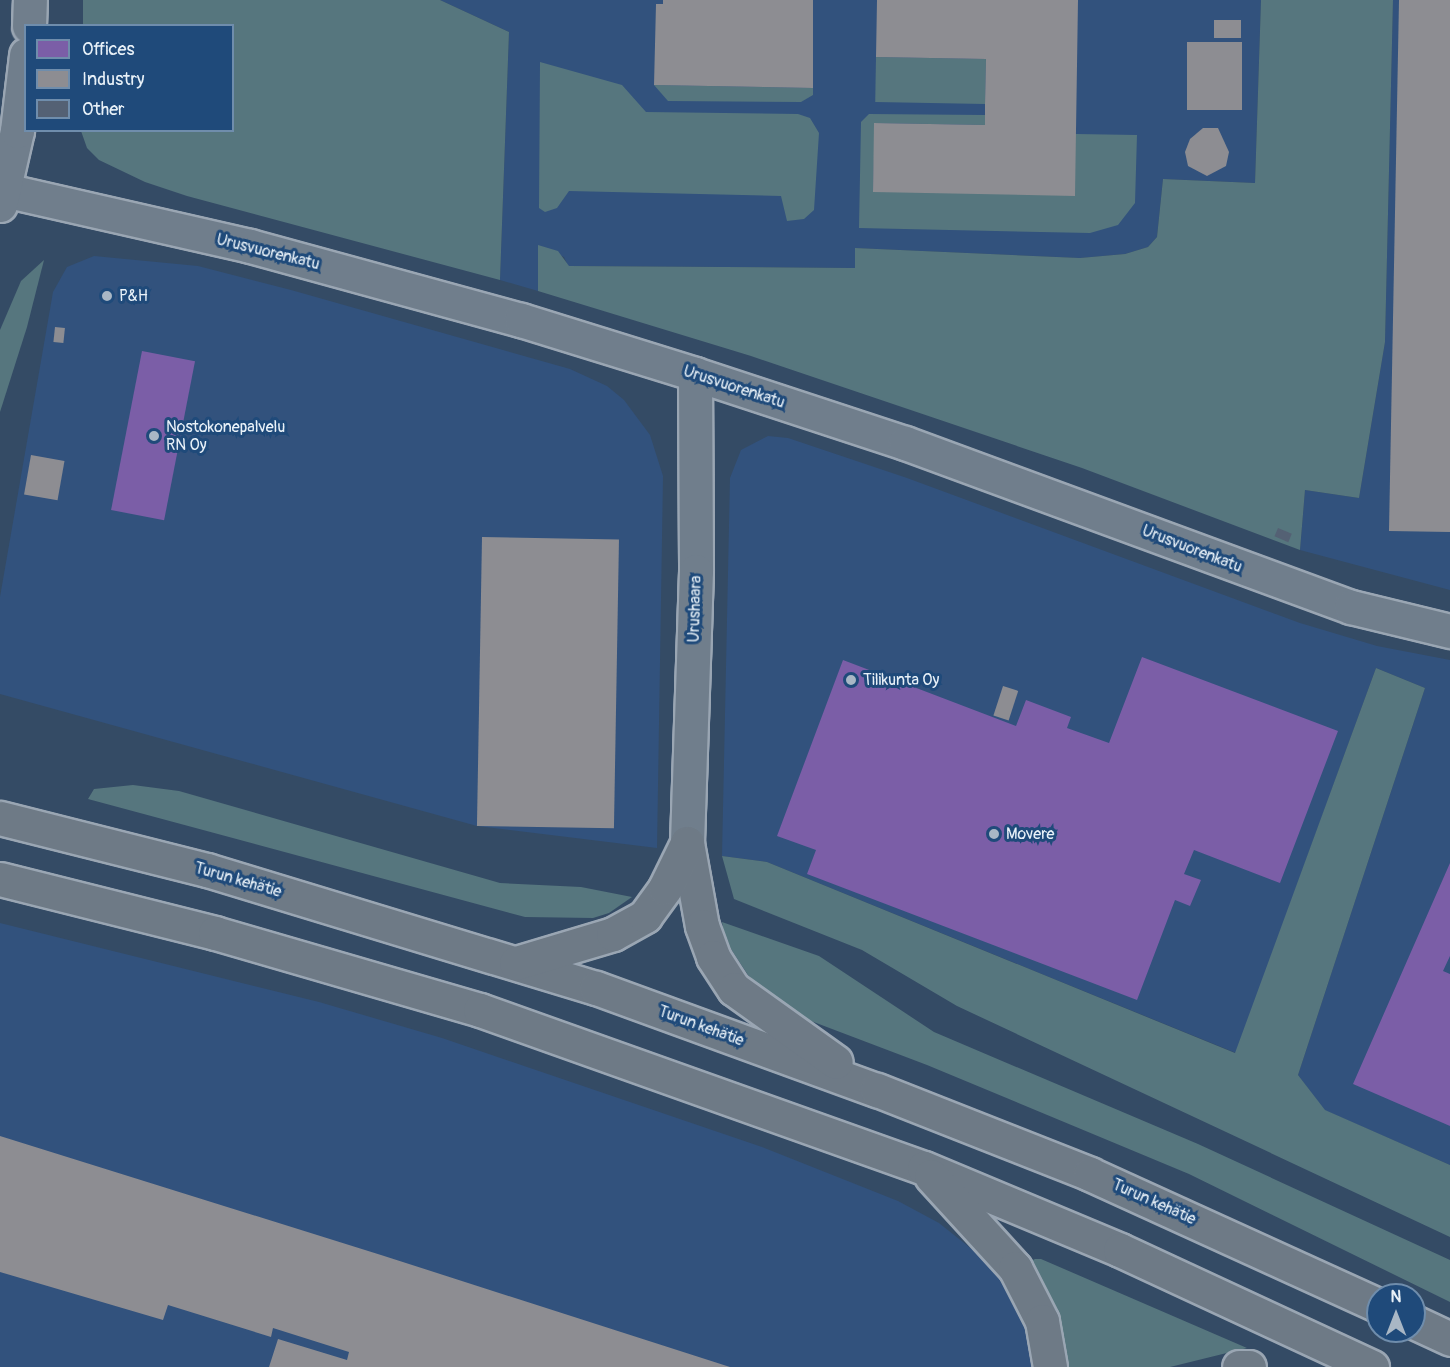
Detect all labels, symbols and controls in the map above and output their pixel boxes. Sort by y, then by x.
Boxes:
legend [24,24,234,132]
text: Offices [82,38,134,61]
text: Industry [82,68,145,91]
text: Other [82,98,124,121]
street label: Urusvuorenkatu [215,230,321,274]
place label: P&H [119,286,148,306]
marker: P&H [100,289,114,303]
street label: Urusvuorenkatu [681,362,787,412]
place label: Nostokonepalvelu RN Oy [166,417,285,455]
marker: Nostokonepalvelu RN Oy [147,429,161,443]
street label: Urusvuorenkatu [1139,521,1245,577]
street label: Urushaara [684,575,706,643]
place label: Tilikunta Oy [863,670,939,690]
marker: Tilikunta Oy [844,673,858,687]
place label: Movere [1006,824,1054,844]
marker: Movere [987,827,1001,841]
street label: Turun kehätie [192,858,284,902]
street label: Turun kehätie [656,1002,746,1050]
street label: Turun kehätie [1109,1175,1199,1229]
north arrow [1366,1283,1426,1343]
text: N [1391,1287,1401,1307]

